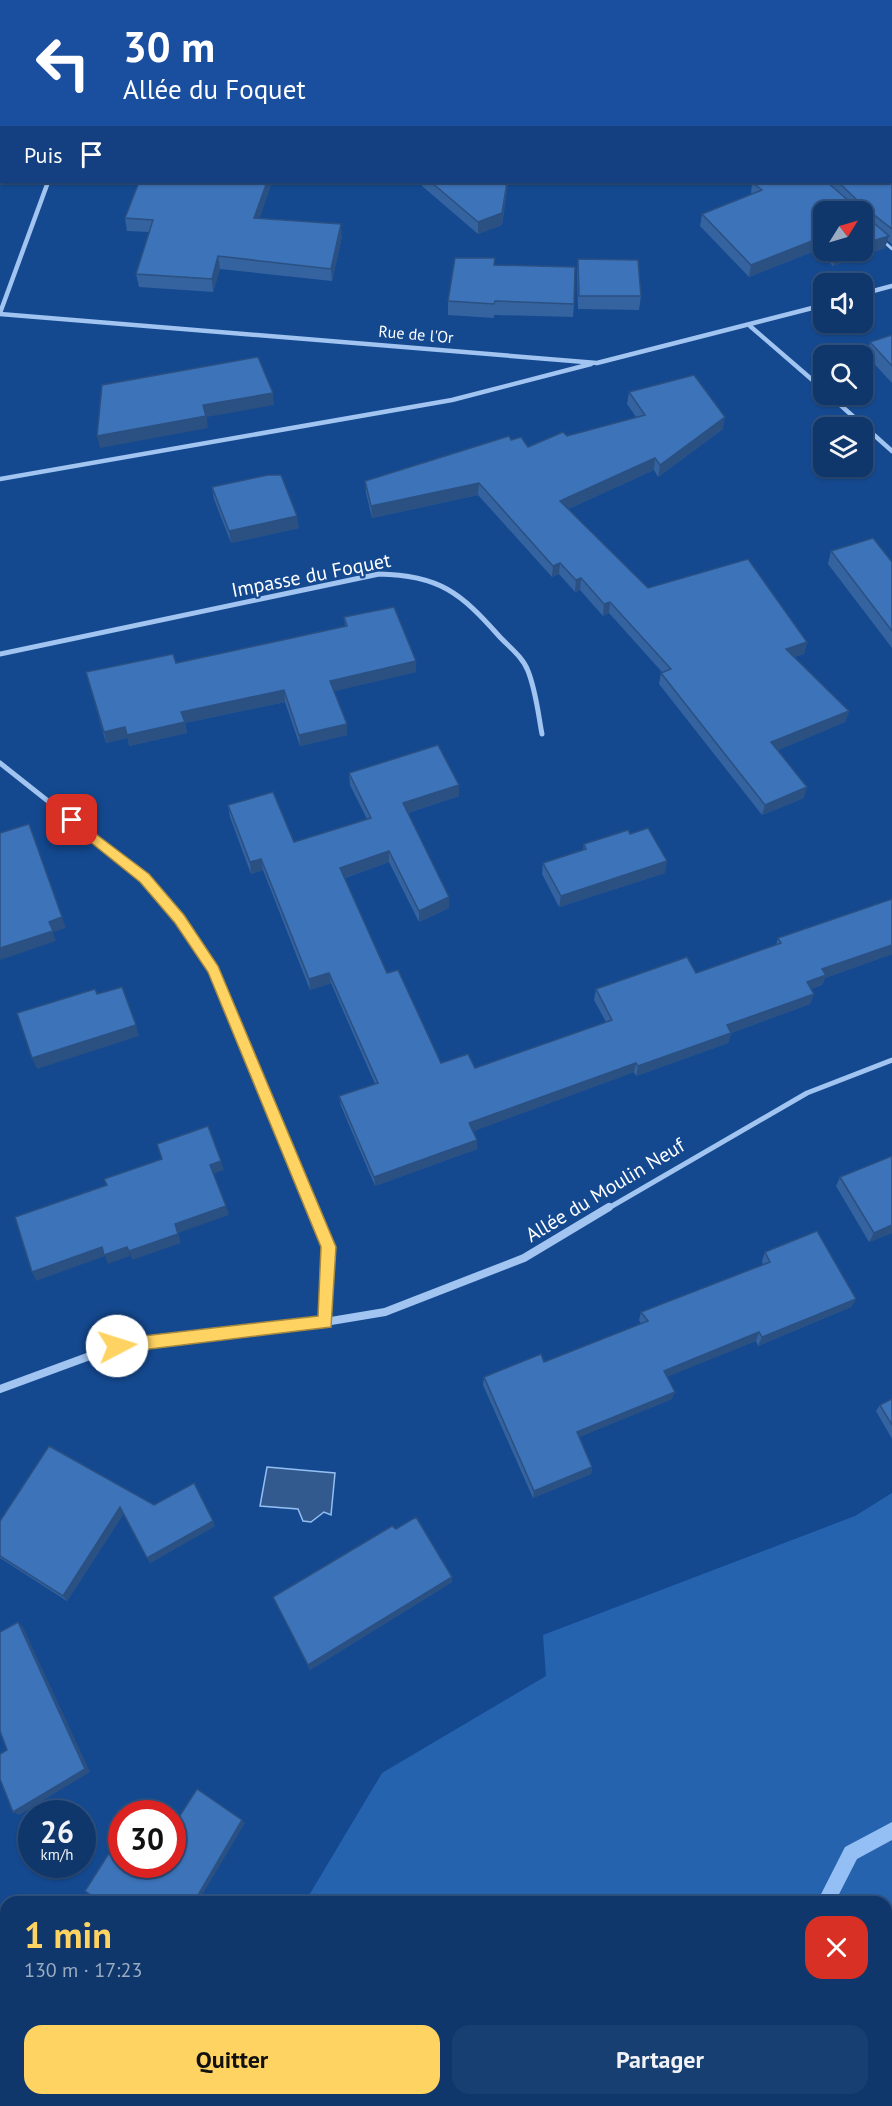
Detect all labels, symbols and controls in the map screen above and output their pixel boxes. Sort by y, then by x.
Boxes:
text: 30 m [123,19,215,74]
icon: left [24,24,102,102]
text: Allée du Foquet [123,72,306,106]
icon: arrive [75,138,108,171]
text: Puis [24,141,63,169]
north arrow [813,201,873,261]
map controls [813,201,873,477]
button: sound [813,273,873,333]
street label: Rue de l'Or [378,321,455,347]
button: search [813,345,873,405]
button: layers [813,417,873,477]
street label: Impasse du Foquet [229,547,393,603]
pin [46,794,97,845]
icon: arrive [55,803,88,836]
street label: Allée du Moulin Neuf [521,1131,691,1248]
position arrow [85,1314,149,1378]
speed limit sign: 30 [108,1800,186,1878]
text: 26 [40,1812,74,1851]
text: km/h [41,1845,73,1864]
text: 1 min [24,1911,112,1958]
button: close [805,1916,868,1979]
text: 130 m · 17:23 [24,1957,142,1983]
button: Quitter [24,2025,440,2094]
button: Partager [452,2025,868,2094]

